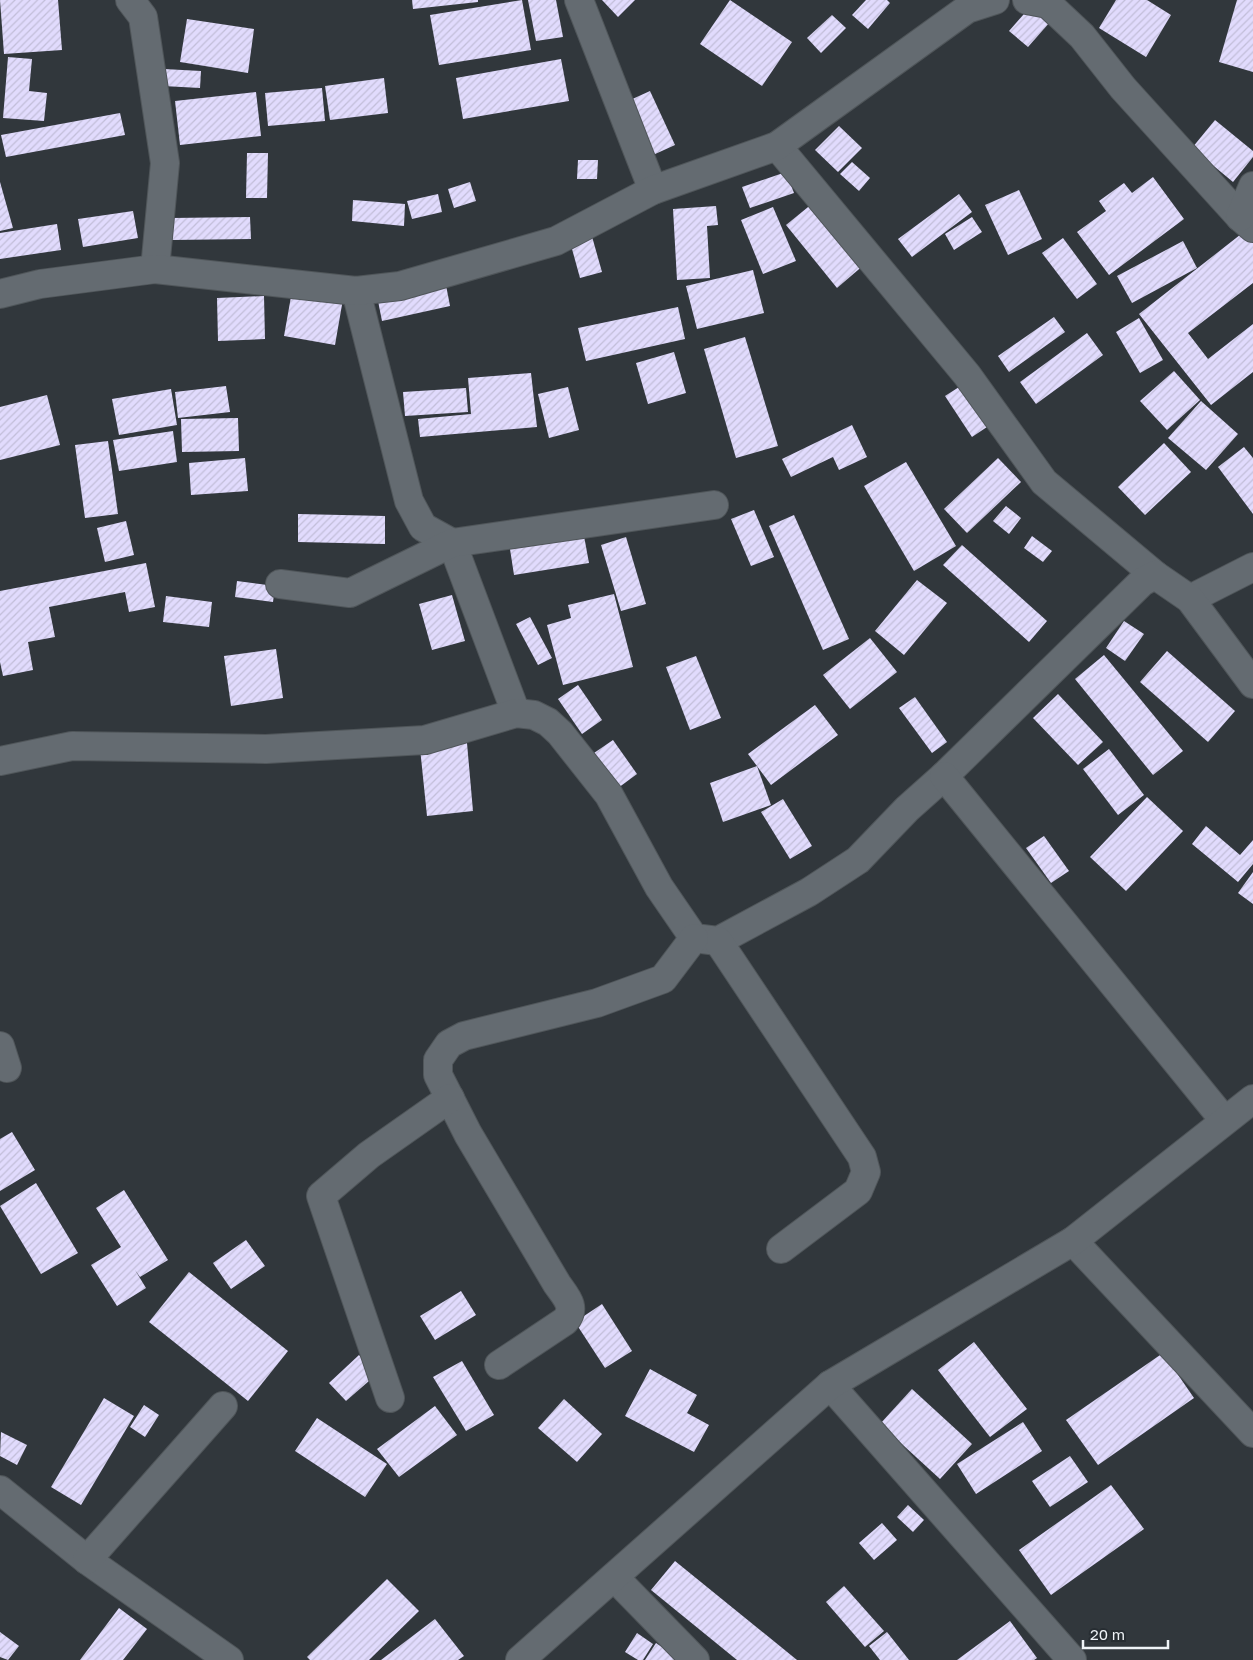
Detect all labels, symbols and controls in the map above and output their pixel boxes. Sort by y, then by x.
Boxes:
scale bar [1083,1618,1168,1650]
text: 20 m [1090,1625,1125,1643]

